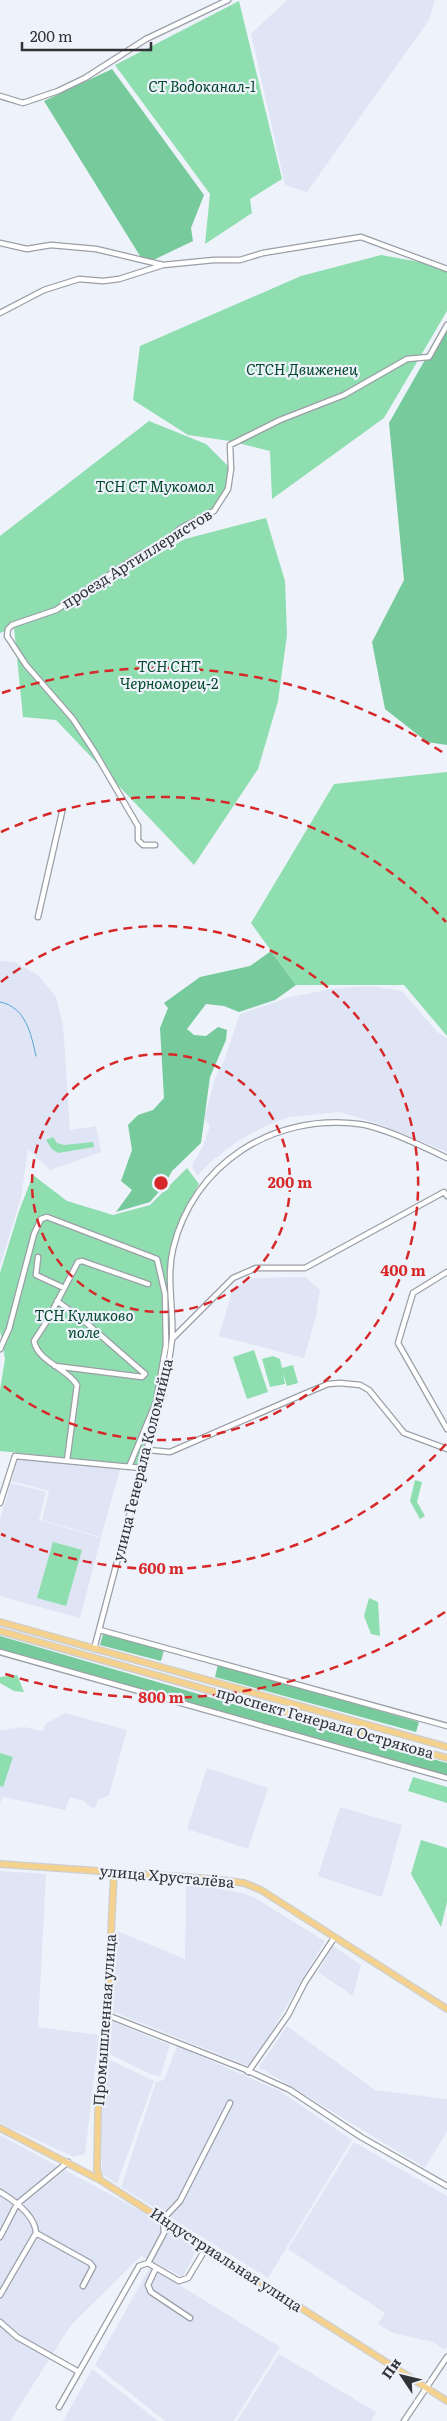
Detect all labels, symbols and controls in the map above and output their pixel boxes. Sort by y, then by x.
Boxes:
scale bar [22,20,151,52]
text: 200 m [30,24,73,47]
park label: СТ Водоканал-1 [148,74,256,97]
park label: СТСН Движенец [246,357,359,380]
park label: ТСН СТ Мукомол [95,474,215,497]
street label: проезд Артиллеристов [56,502,216,614]
park label: ТСН СНТ Черноморец-2 [119,654,219,694]
text: 200 m [268,1170,312,1193]
centre of rings [152,1174,170,1192]
text: 400 m [380,1258,426,1281]
park label: ТСН Куликово поле [34,1303,134,1343]
street label: улица Генерала Коломийца [105,1355,178,1563]
text: 600 m [138,1556,184,1579]
street label: проспект Генерала Острякова [214,1679,438,1764]
text: 800 m [138,1685,184,1708]
street label: улица Хрусталёва [99,1858,236,1893]
street label: Промышленная улица [86,1932,121,2107]
street label: Индустриальная улица [146,2201,308,2317]
north arrow [377,2351,427,2401]
text: Пн [376,2353,405,2383]

